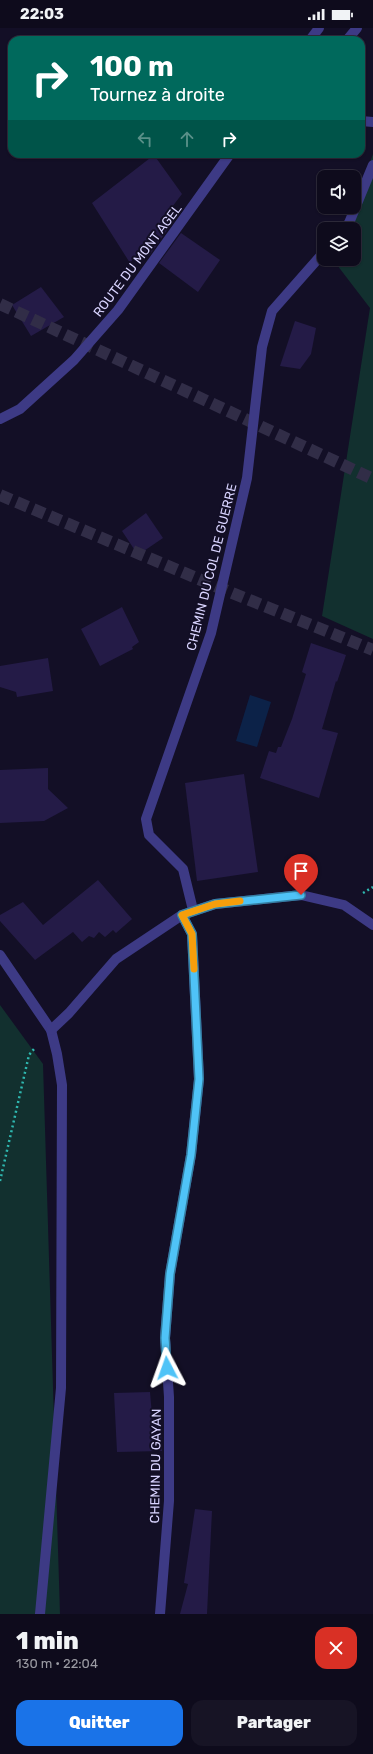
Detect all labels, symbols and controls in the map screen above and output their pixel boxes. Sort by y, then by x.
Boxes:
text: 22:03 [20,5,64,23]
text: 100 m [90,50,174,83]
icon: right [24,52,76,104]
text: Tournez à droite [90,84,225,106]
icon: left [134,128,156,150]
icon: ahead [176,128,198,150]
icon: right [218,128,240,150]
map controls [317,170,361,266]
button: sound [317,170,361,214]
street label: ROUTE DU MONT AGEL [90,201,185,320]
button: layers [317,222,361,266]
street label: CHEMIN DU COL DE GUERRE [183,482,240,652]
pin [284,854,318,895]
icon: arrive [290,860,312,882]
position arrow [146,1347,188,1389]
street label: CHEMIN DU GAYAN [147,1408,164,1524]
text: 1 min [16,1627,79,1655]
button: close [315,1627,357,1669]
text: 130 m · 22:04 [16,1656,98,1671]
button: Quitter [16,1700,183,1746]
button: Partager [191,1700,357,1746]

